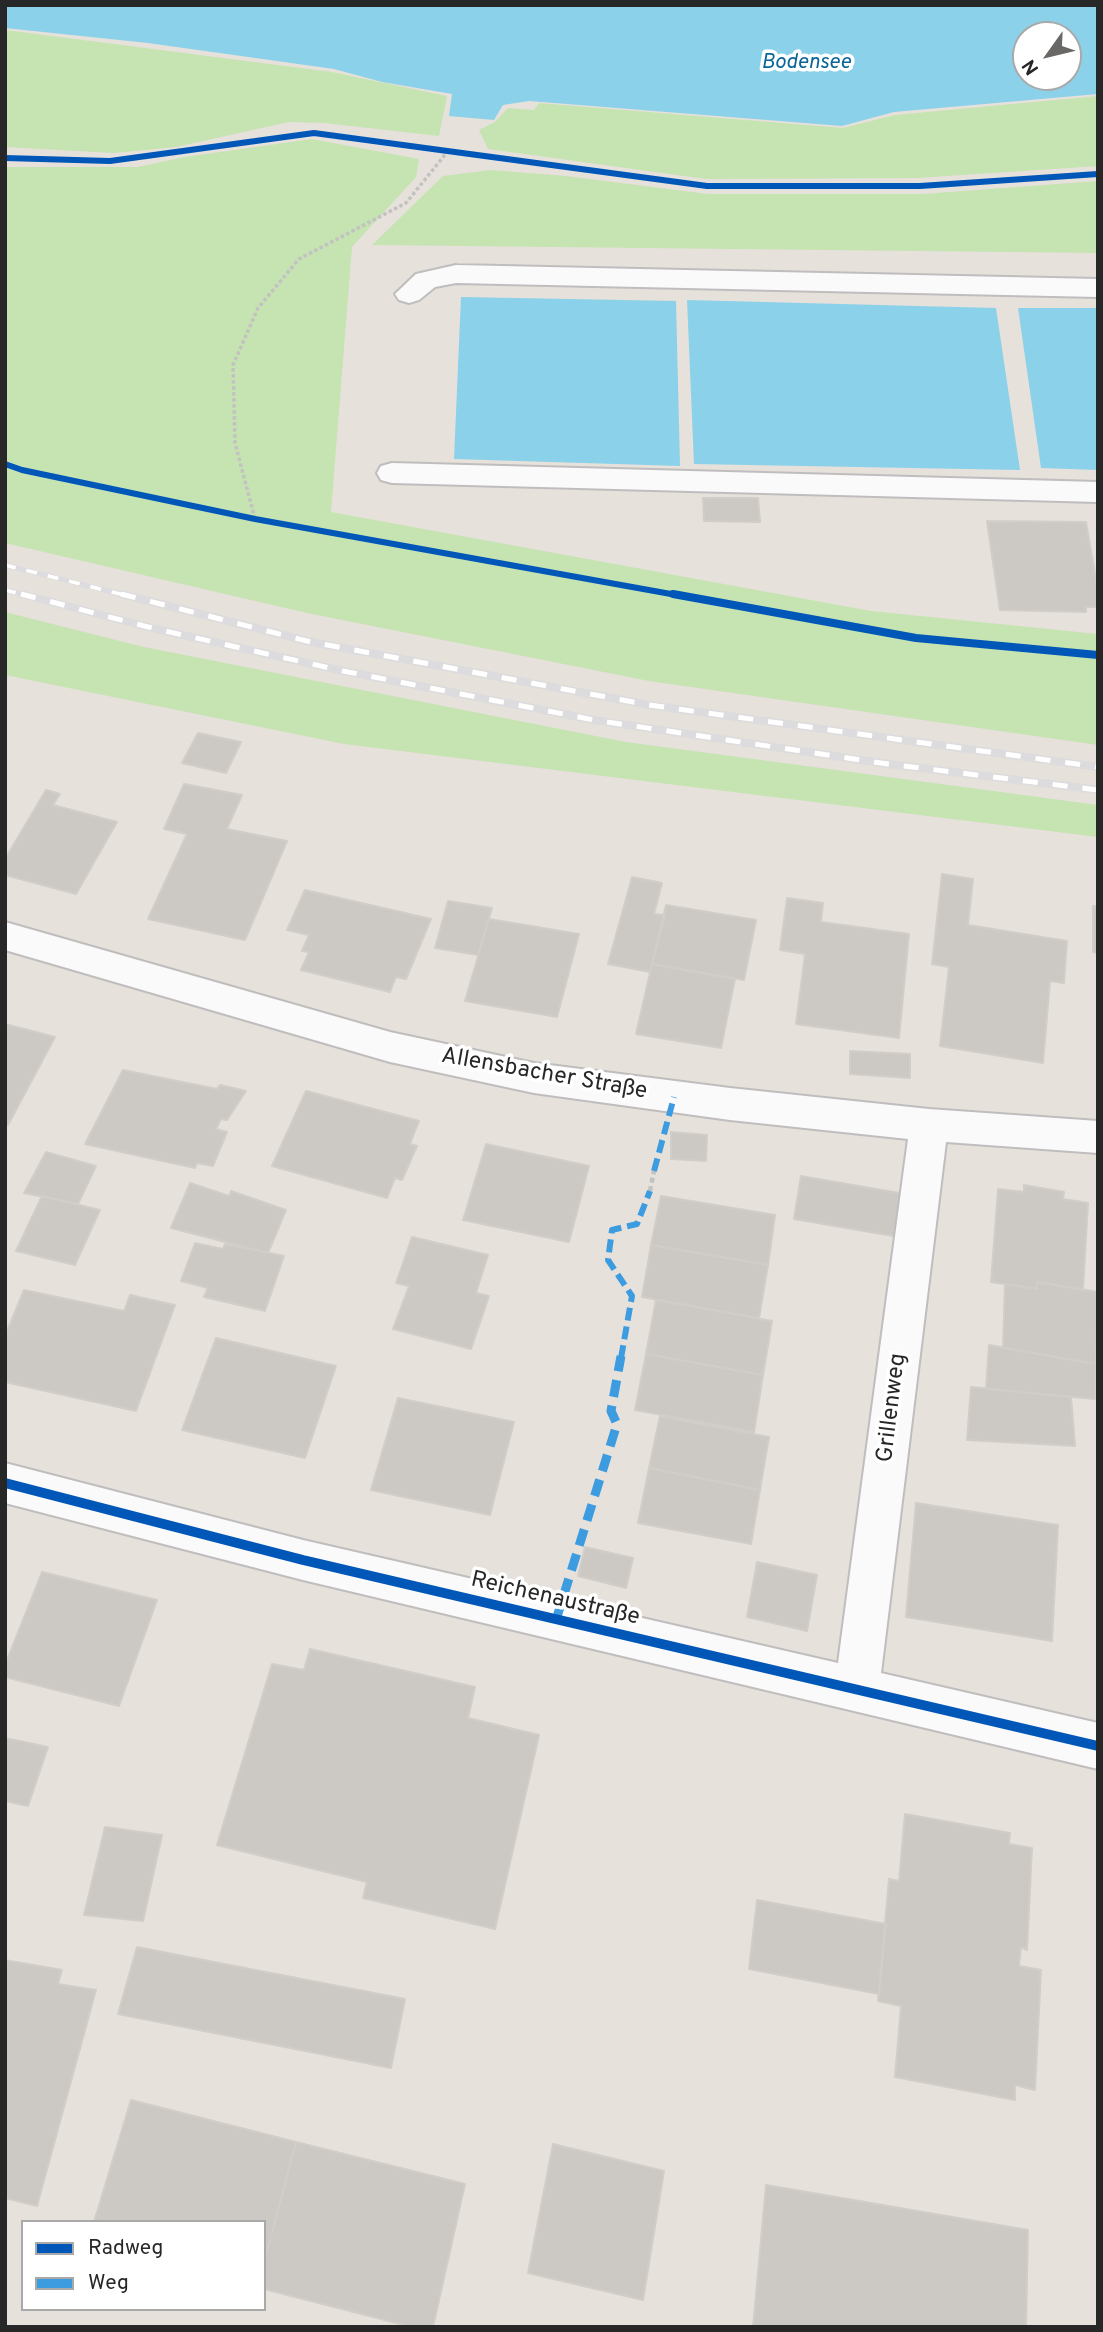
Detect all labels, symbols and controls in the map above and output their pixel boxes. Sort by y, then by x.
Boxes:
north arrow [1012,21,1082,91]
water label: Bodensee [761,51,851,77]
text: N [1017,54,1045,79]
street label: Allensbacher Straße [439,1043,649,1107]
street label: Grillenweg [873,1352,913,1464]
street label: Reichenaustraße [468,1567,642,1633]
legend [21,2220,266,2311]
text: Radweg [88,2235,163,2262]
text: Weg [88,2270,129,2297]

